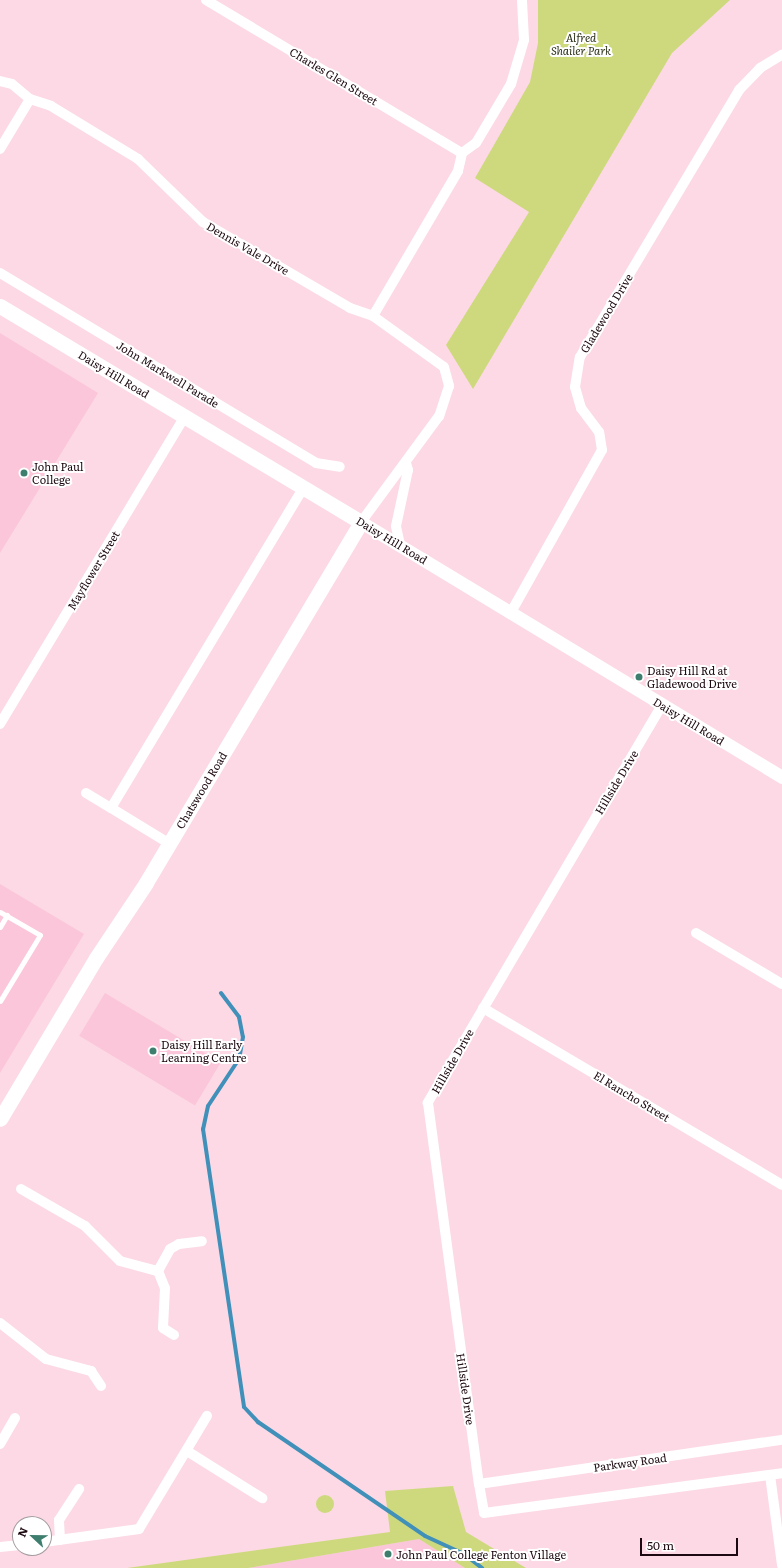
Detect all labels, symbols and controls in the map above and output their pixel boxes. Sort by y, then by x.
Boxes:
park label: Alfred Shailer Park [551,31,611,57]
street label: Charles Glen Street [288,45,380,107]
street label: Dennis Vale Drive [204,219,292,277]
street label: Gladewood Drive [577,271,635,355]
street label: John Markwell Parade [114,338,222,410]
street label: Daisy Hill Road [76,348,152,400]
place label: John Paul College [32,460,84,486]
marker: John Paul College [19,468,29,478]
street label: Daisy Hill Road [354,514,430,566]
street label: Mayflower Street [64,528,122,612]
place label: Daisy Hill Rd at Gladewood Drive [647,664,737,690]
marker: Daisy Hill Rd at Gladewood Drive [634,672,644,682]
street label: Daisy Hill Road [651,695,727,747]
street label: Hillside Drive [592,748,640,816]
street label: Chatswood Road [173,749,229,831]
street label: Hillside Drive [428,1026,476,1096]
place label: Daisy Hill Early Learning Centre [161,1038,247,1064]
marker: Daisy Hill Early Learning Centre [148,1046,158,1056]
street label: El Rancho Street [592,1068,672,1124]
street label: Hillside Drive [454,1352,478,1426]
street label: Parkway Road [593,1450,667,1474]
north arrow [12,1516,52,1556]
text: N [13,1525,31,1539]
scale bar [642,1530,740,1556]
text: 50 m [647,1536,674,1554]
place label: John Paul College Fenton Village [396,1547,566,1561]
marker: John Paul College Fenton Village [383,1549,393,1559]

